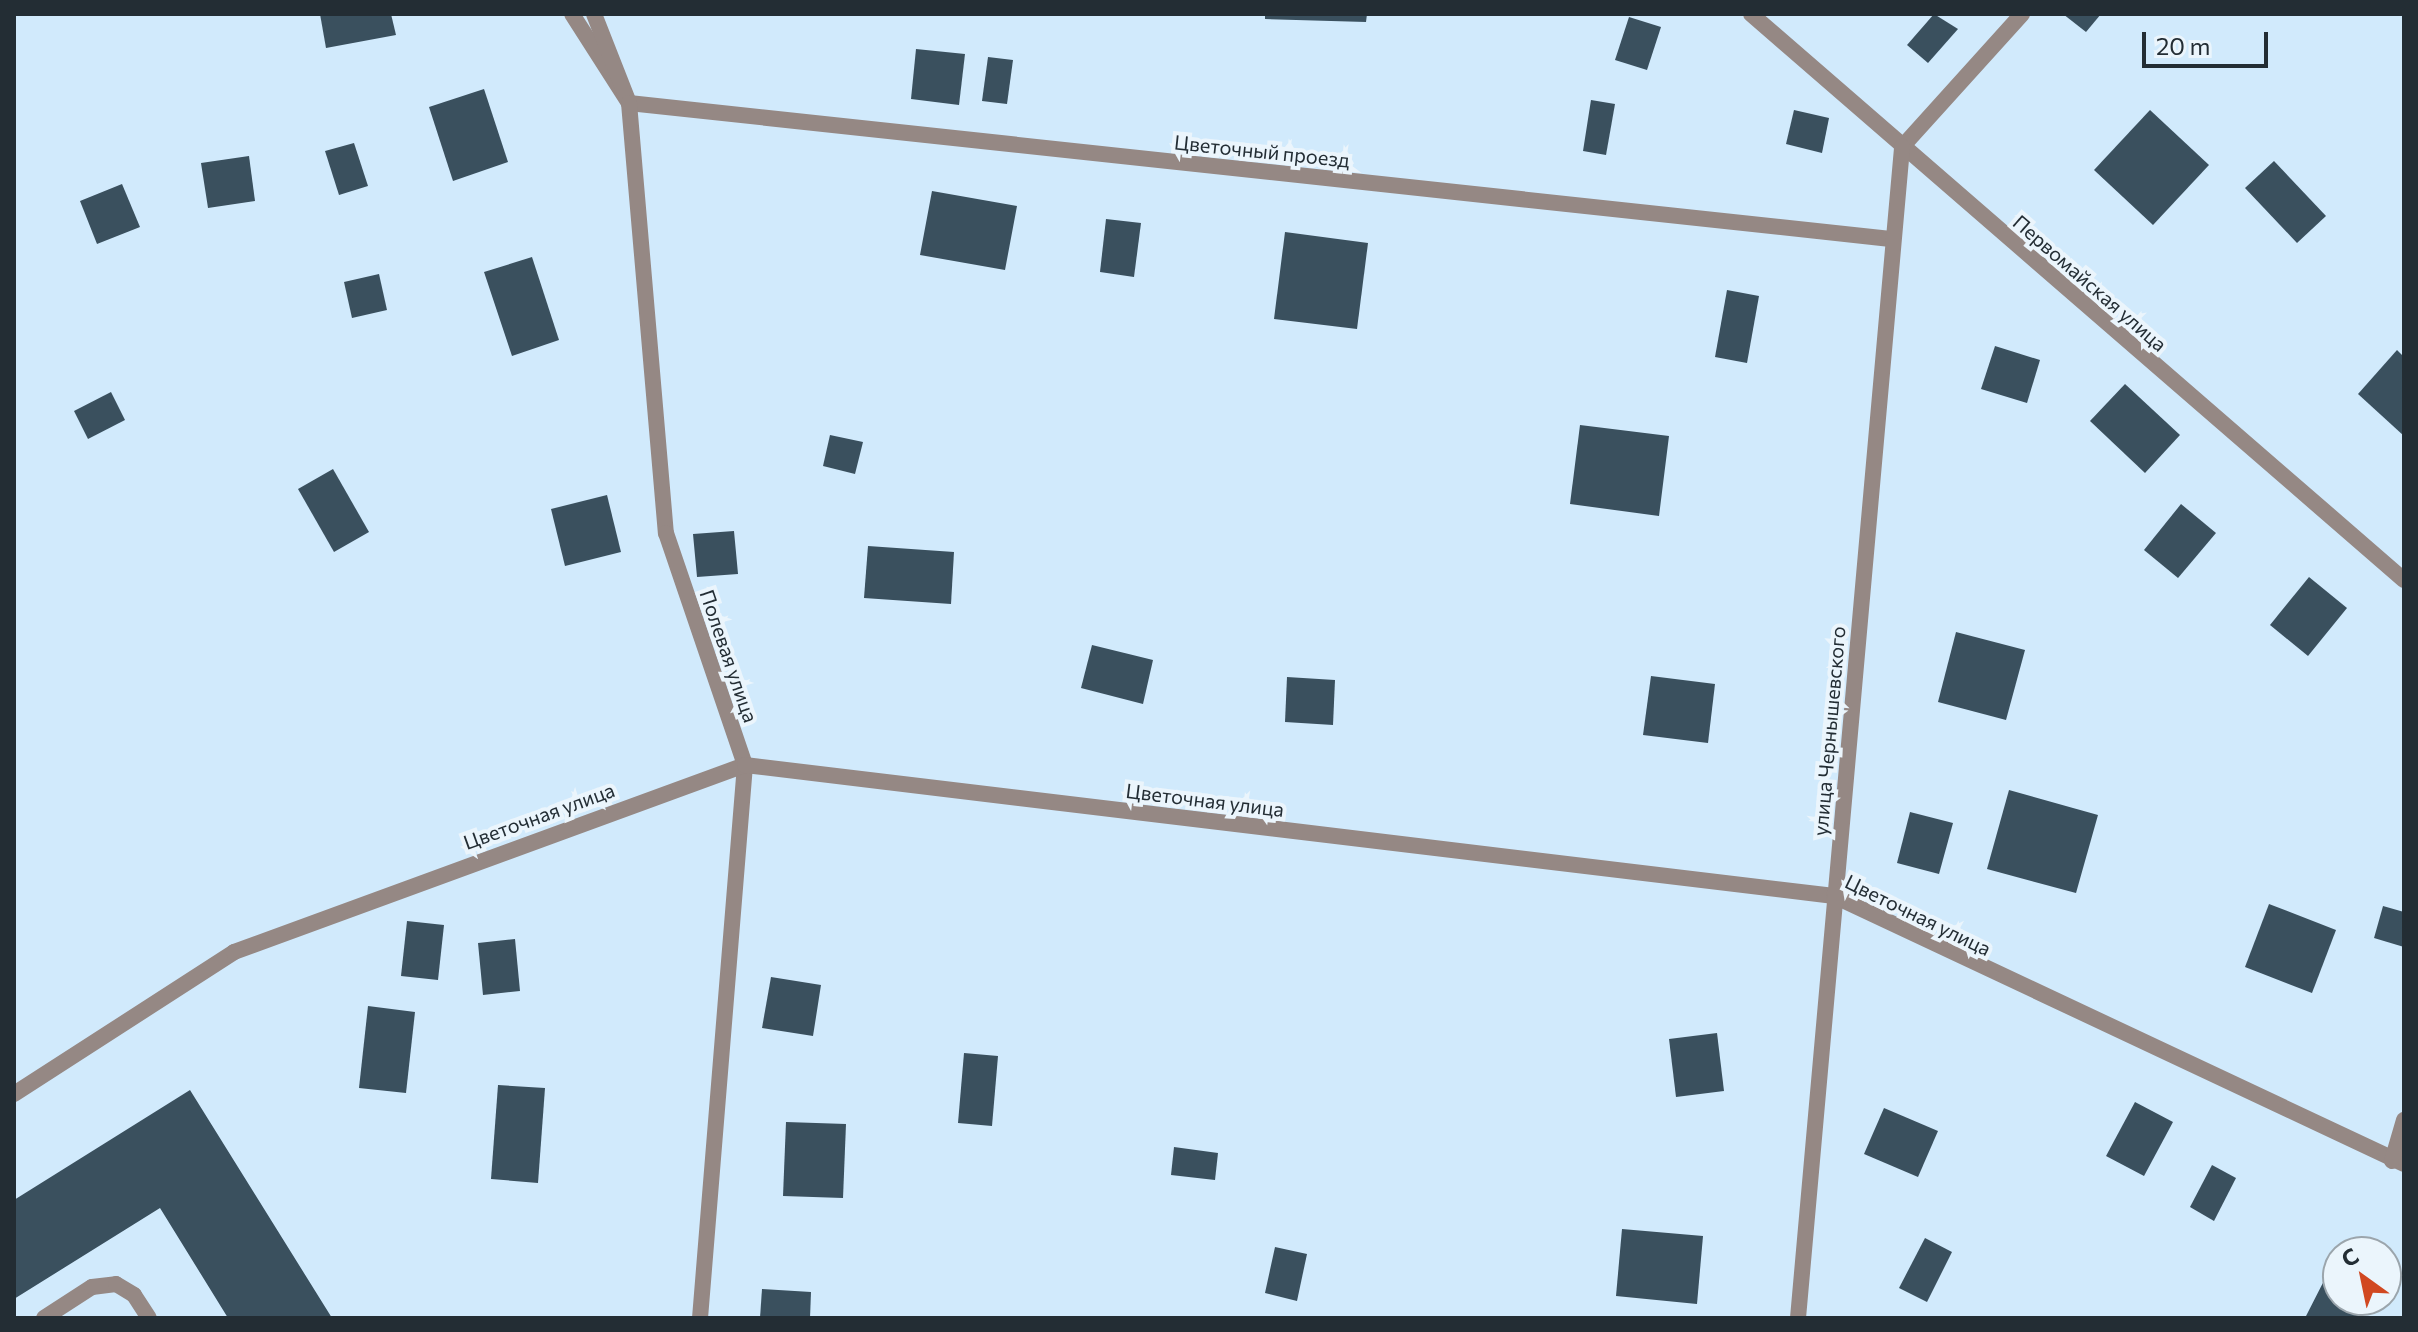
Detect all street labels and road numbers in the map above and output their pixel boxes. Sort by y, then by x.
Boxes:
street label: Цветочный проезд [1173,130,1351,172]
street label: Первомайская улица [2008,210,2172,356]
street label: Полевая улица [695,586,763,726]
street label: улица Чернышевского [1808,625,1850,837]
street label: Цветочная улица [460,778,618,854]
street label: Цветочная улица [1125,778,1285,822]
street label: Цветочная улица [1841,869,1995,961]

